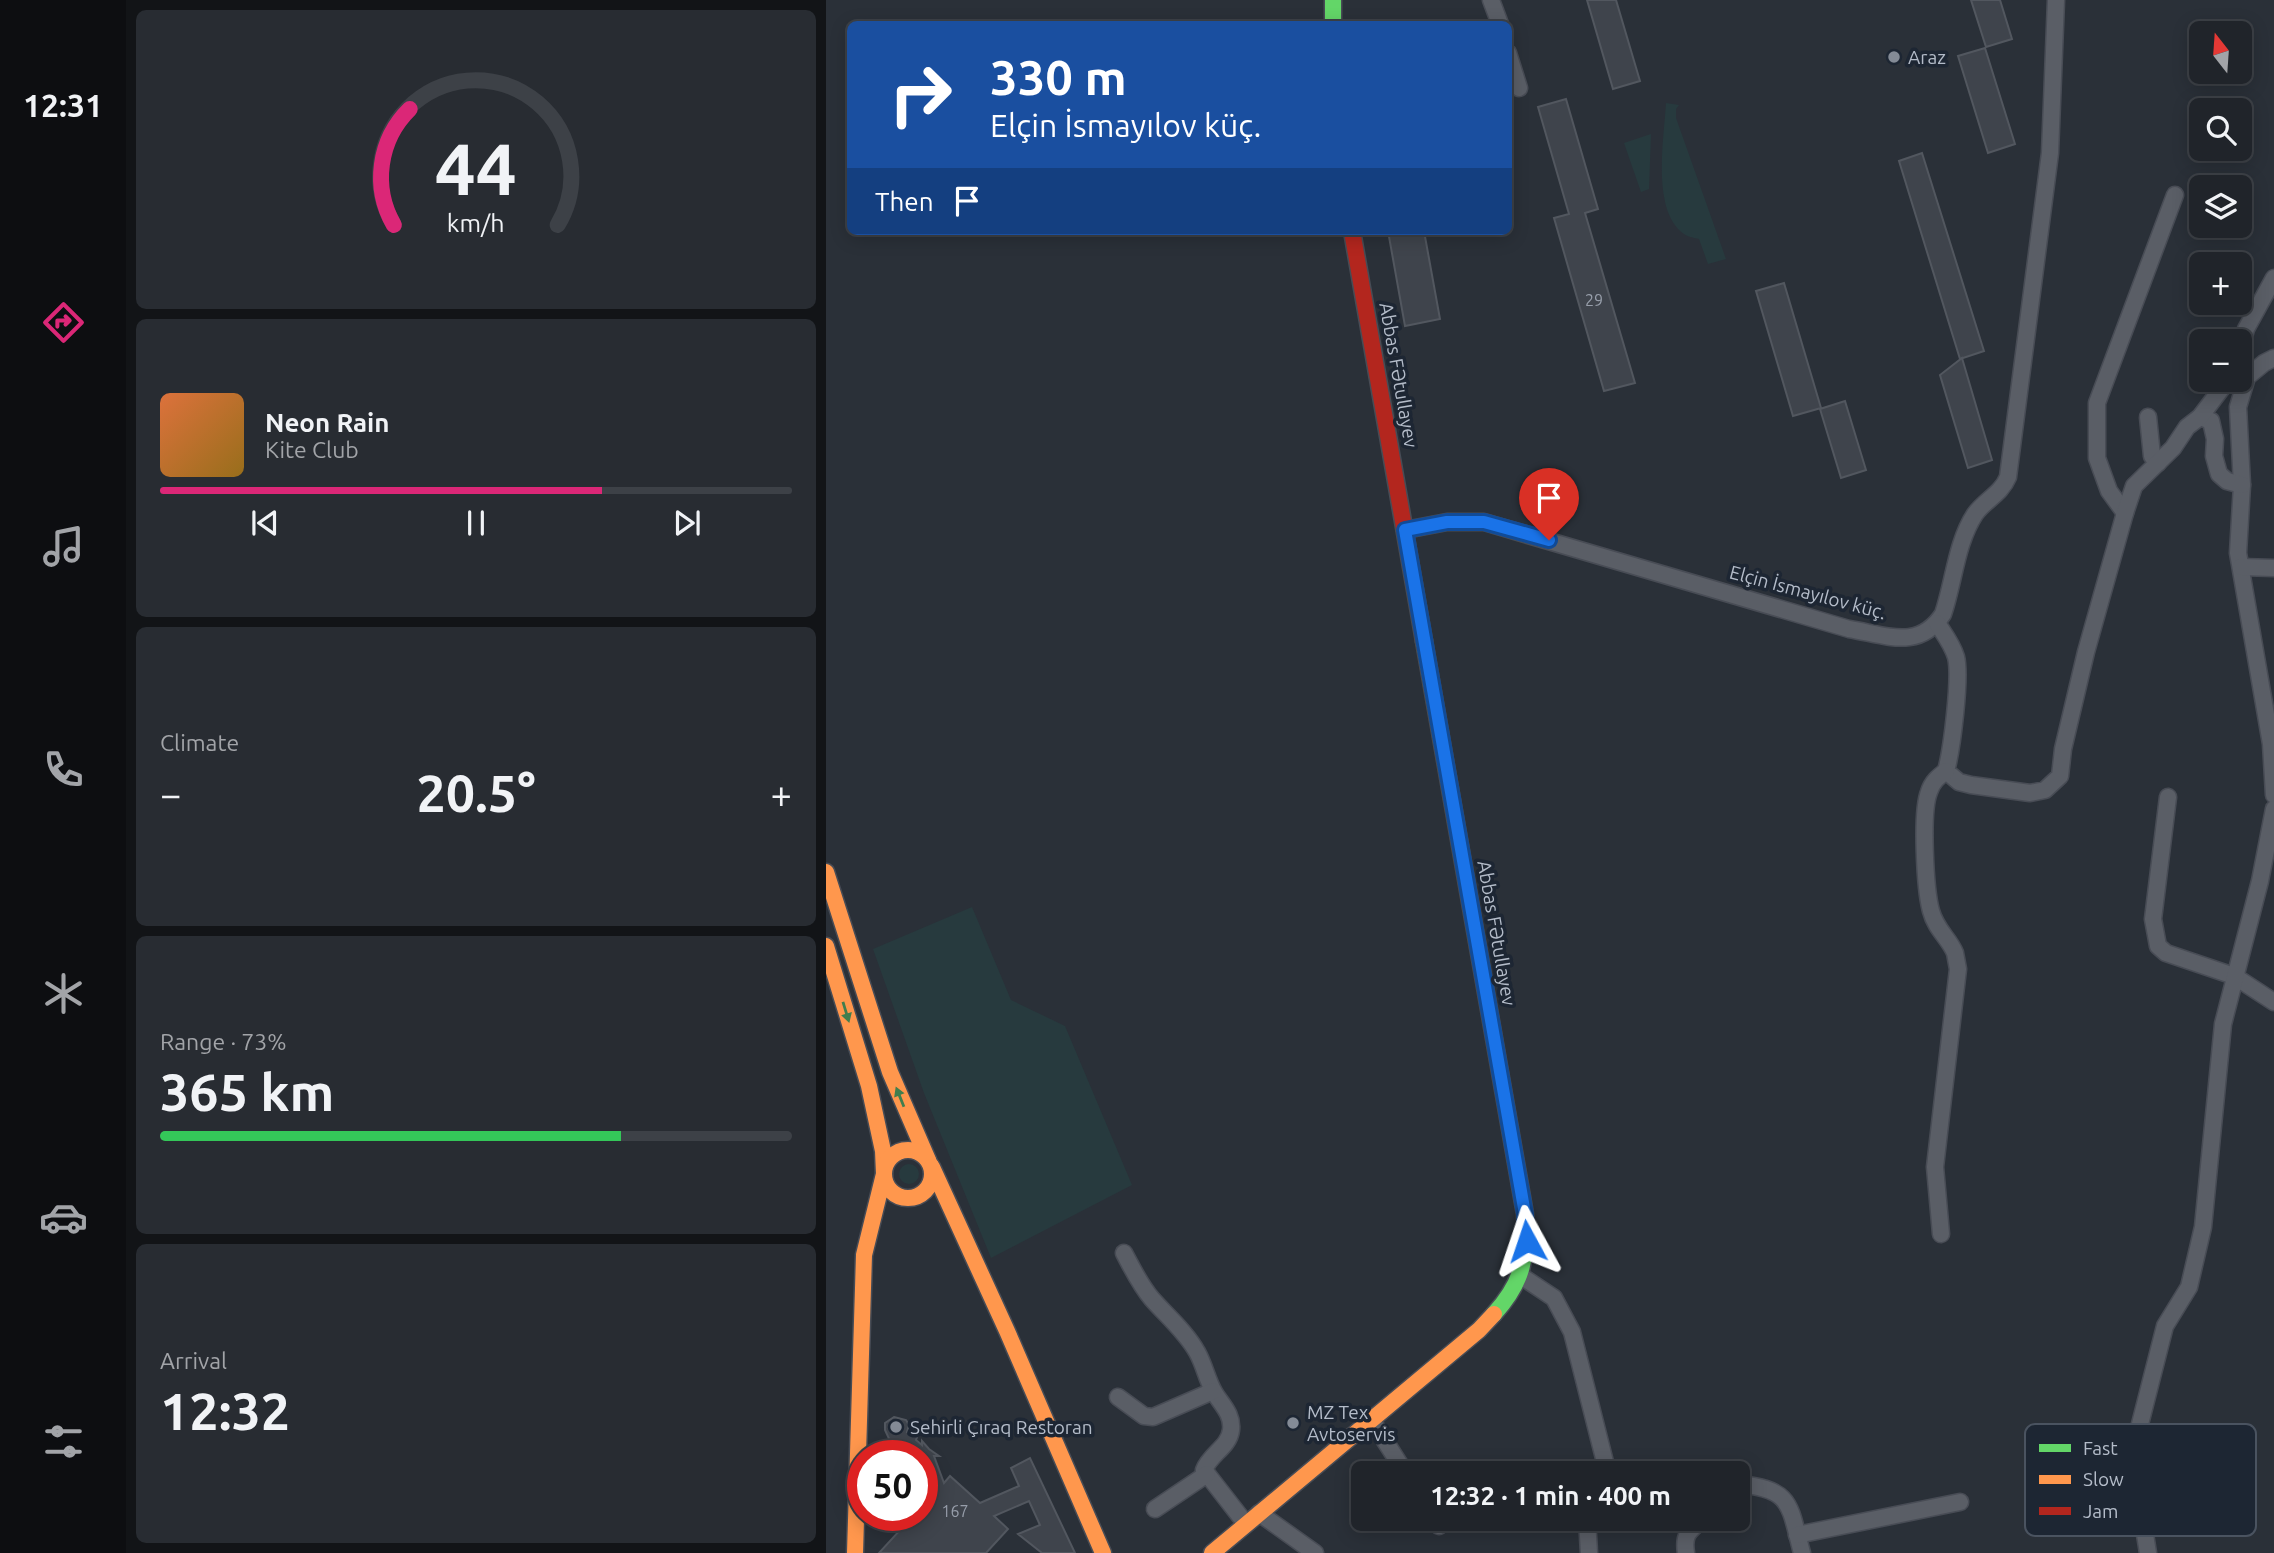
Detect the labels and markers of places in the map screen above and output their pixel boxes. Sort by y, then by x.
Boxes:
place label: Araz [1908,46,1946,68]
marker: Araz [1886,49,1902,65]
pin [1519,468,1579,540]
place label: MZ Tex Avtoservis [1307,1401,1395,1445]
marker: MZ Tex Avtoservis [1285,1415,1301,1431]
place label: Sehirli Çıraq Restoran [910,1416,1093,1438]
marker: Sehirli Çıraq Restoran [888,1419,904,1435]

